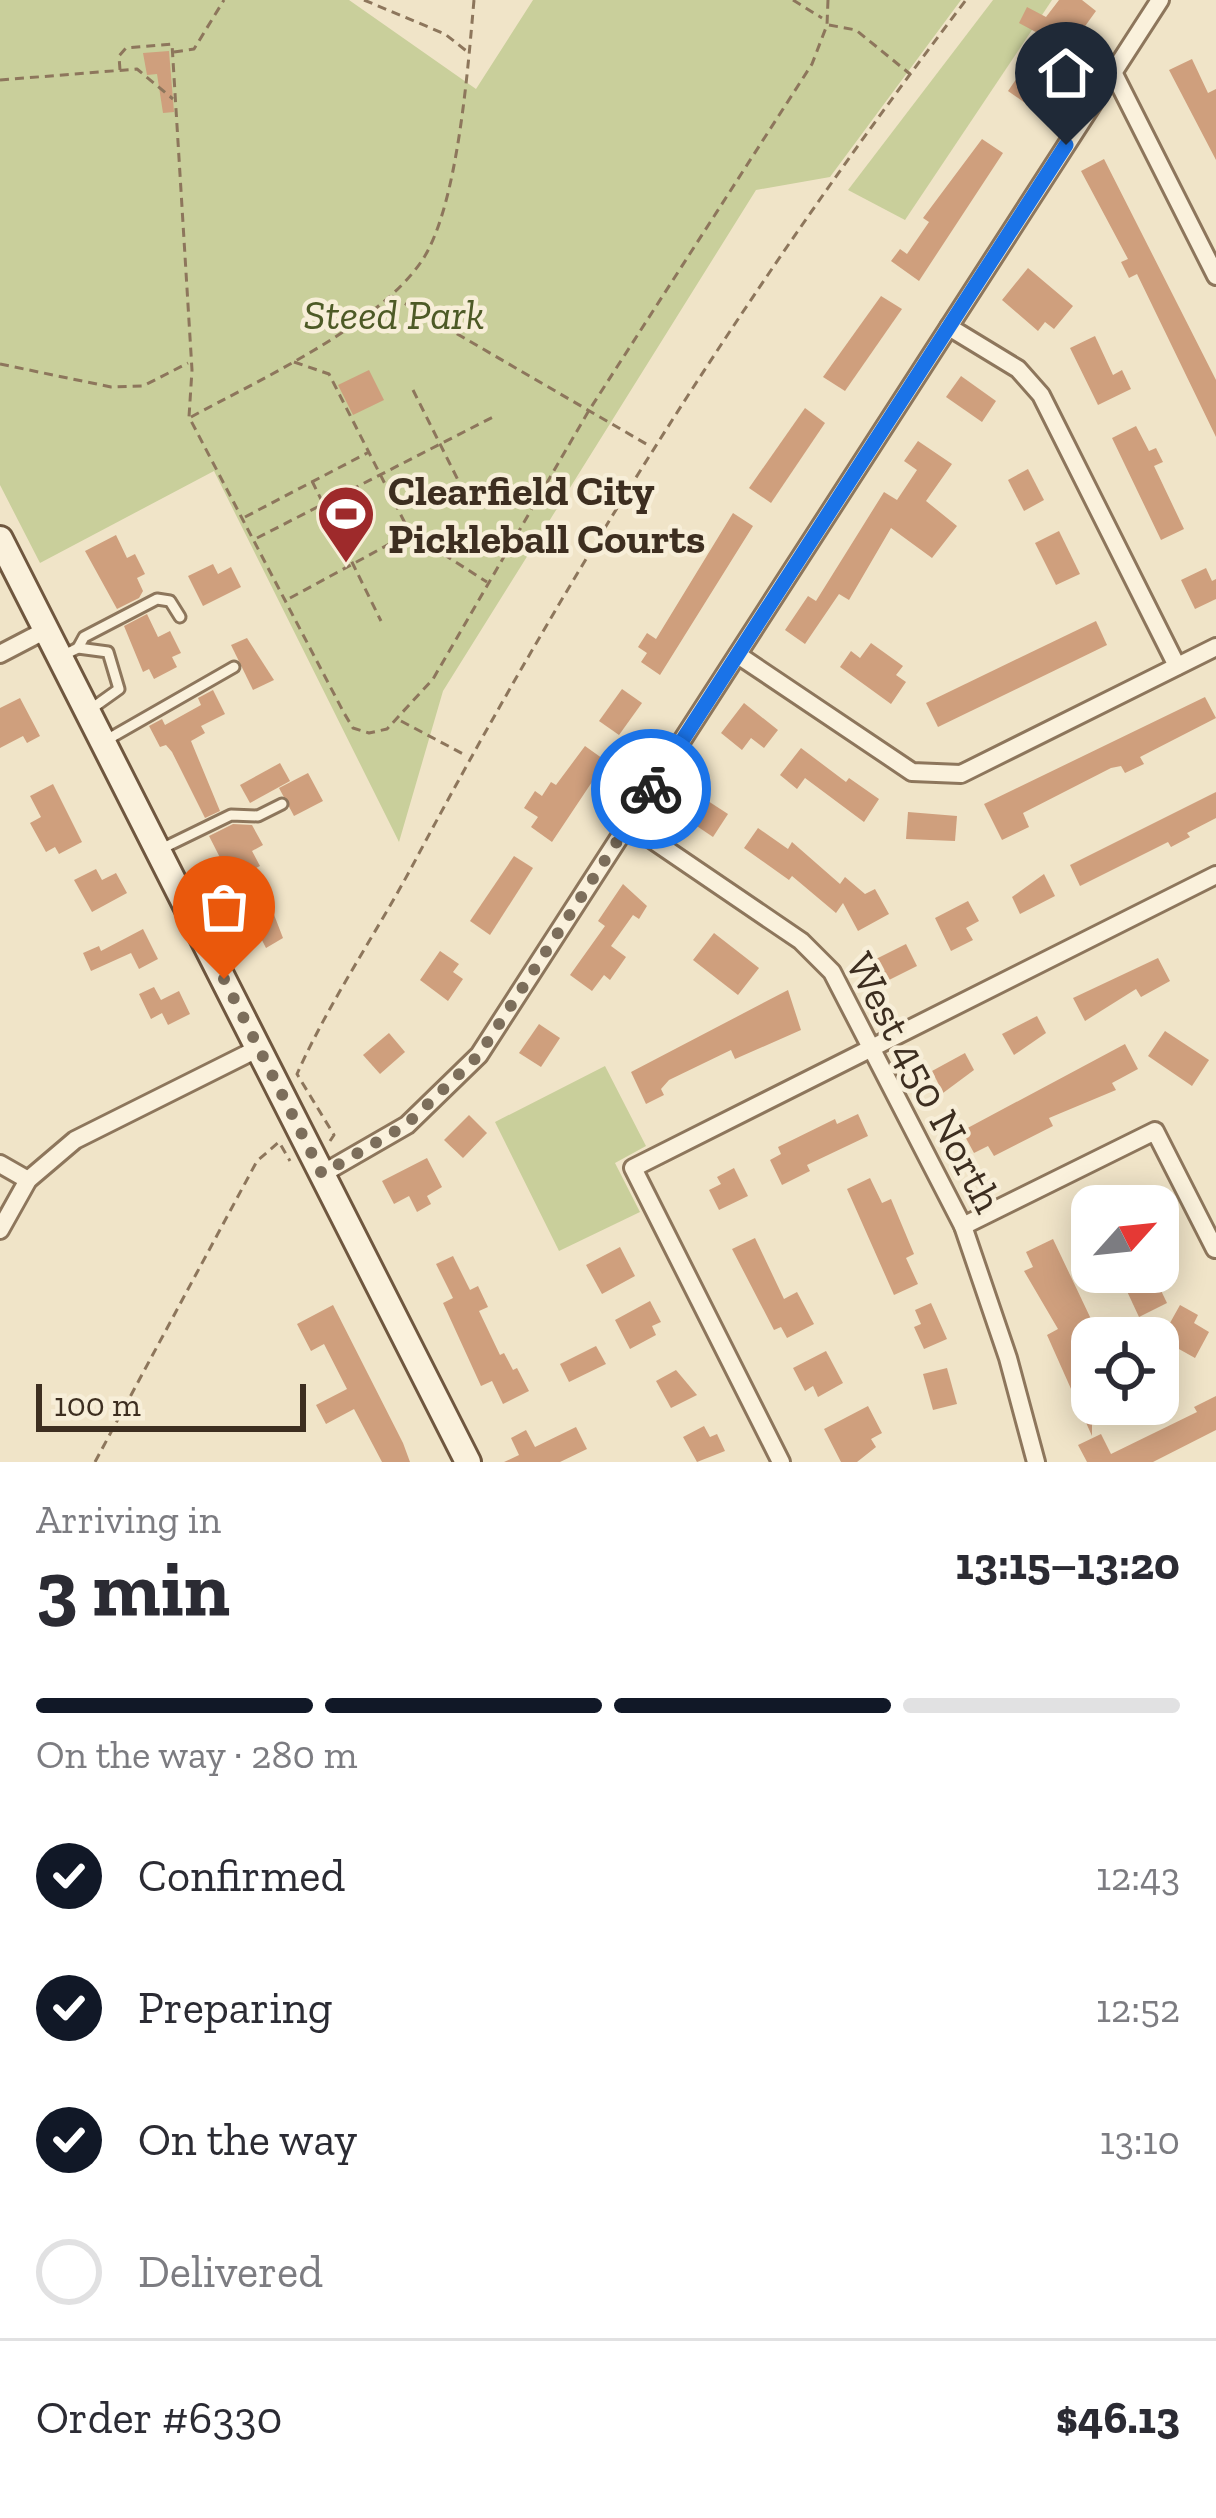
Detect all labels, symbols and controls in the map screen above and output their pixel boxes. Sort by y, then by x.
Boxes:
pin [1015,22,1117,145]
icon: home [1033,40,1099,106]
park label: Steed Park [303,289,485,340]
place label: Clearfield City Pickleball Courts [388,465,705,564]
sports icon: Clearfield City Pickleball Courts [315,483,377,565]
courier [591,729,711,849]
icon: bike [618,756,684,822]
pin [173,856,275,979]
icon: bag [191,874,257,940]
street label: West 450 North [835,944,1015,1221]
north arrow [1071,1185,1179,1293]
map controls [1071,1185,1179,1425]
button: locate [1071,1317,1179,1425]
scale bar [36,1378,306,1431]
text: 100 m [54,1385,141,1424]
text: Arriving in [36,1496,221,1543]
text: 13:15–13:20 [956,1537,1180,1591]
text: 3 min [36,1541,230,1635]
text: On the way · 280 m [36,1731,357,1778]
icon: check [36,1843,102,1909]
text: Confirmed [138,1849,345,1903]
text: 12:43 [1096,1853,1180,1900]
icon: check [36,1975,102,2041]
text: Preparing [138,1981,332,2035]
text: 12:52 [1096,1985,1180,2032]
icon: check [36,2107,102,2173]
text: On the way [138,2113,357,2167]
text: 13:10 [1100,2117,1180,2164]
text: Delivered [138,2245,323,2299]
text: Order #6330 [36,2391,282,2445]
text: $46.13 [1056,2391,1180,2445]

